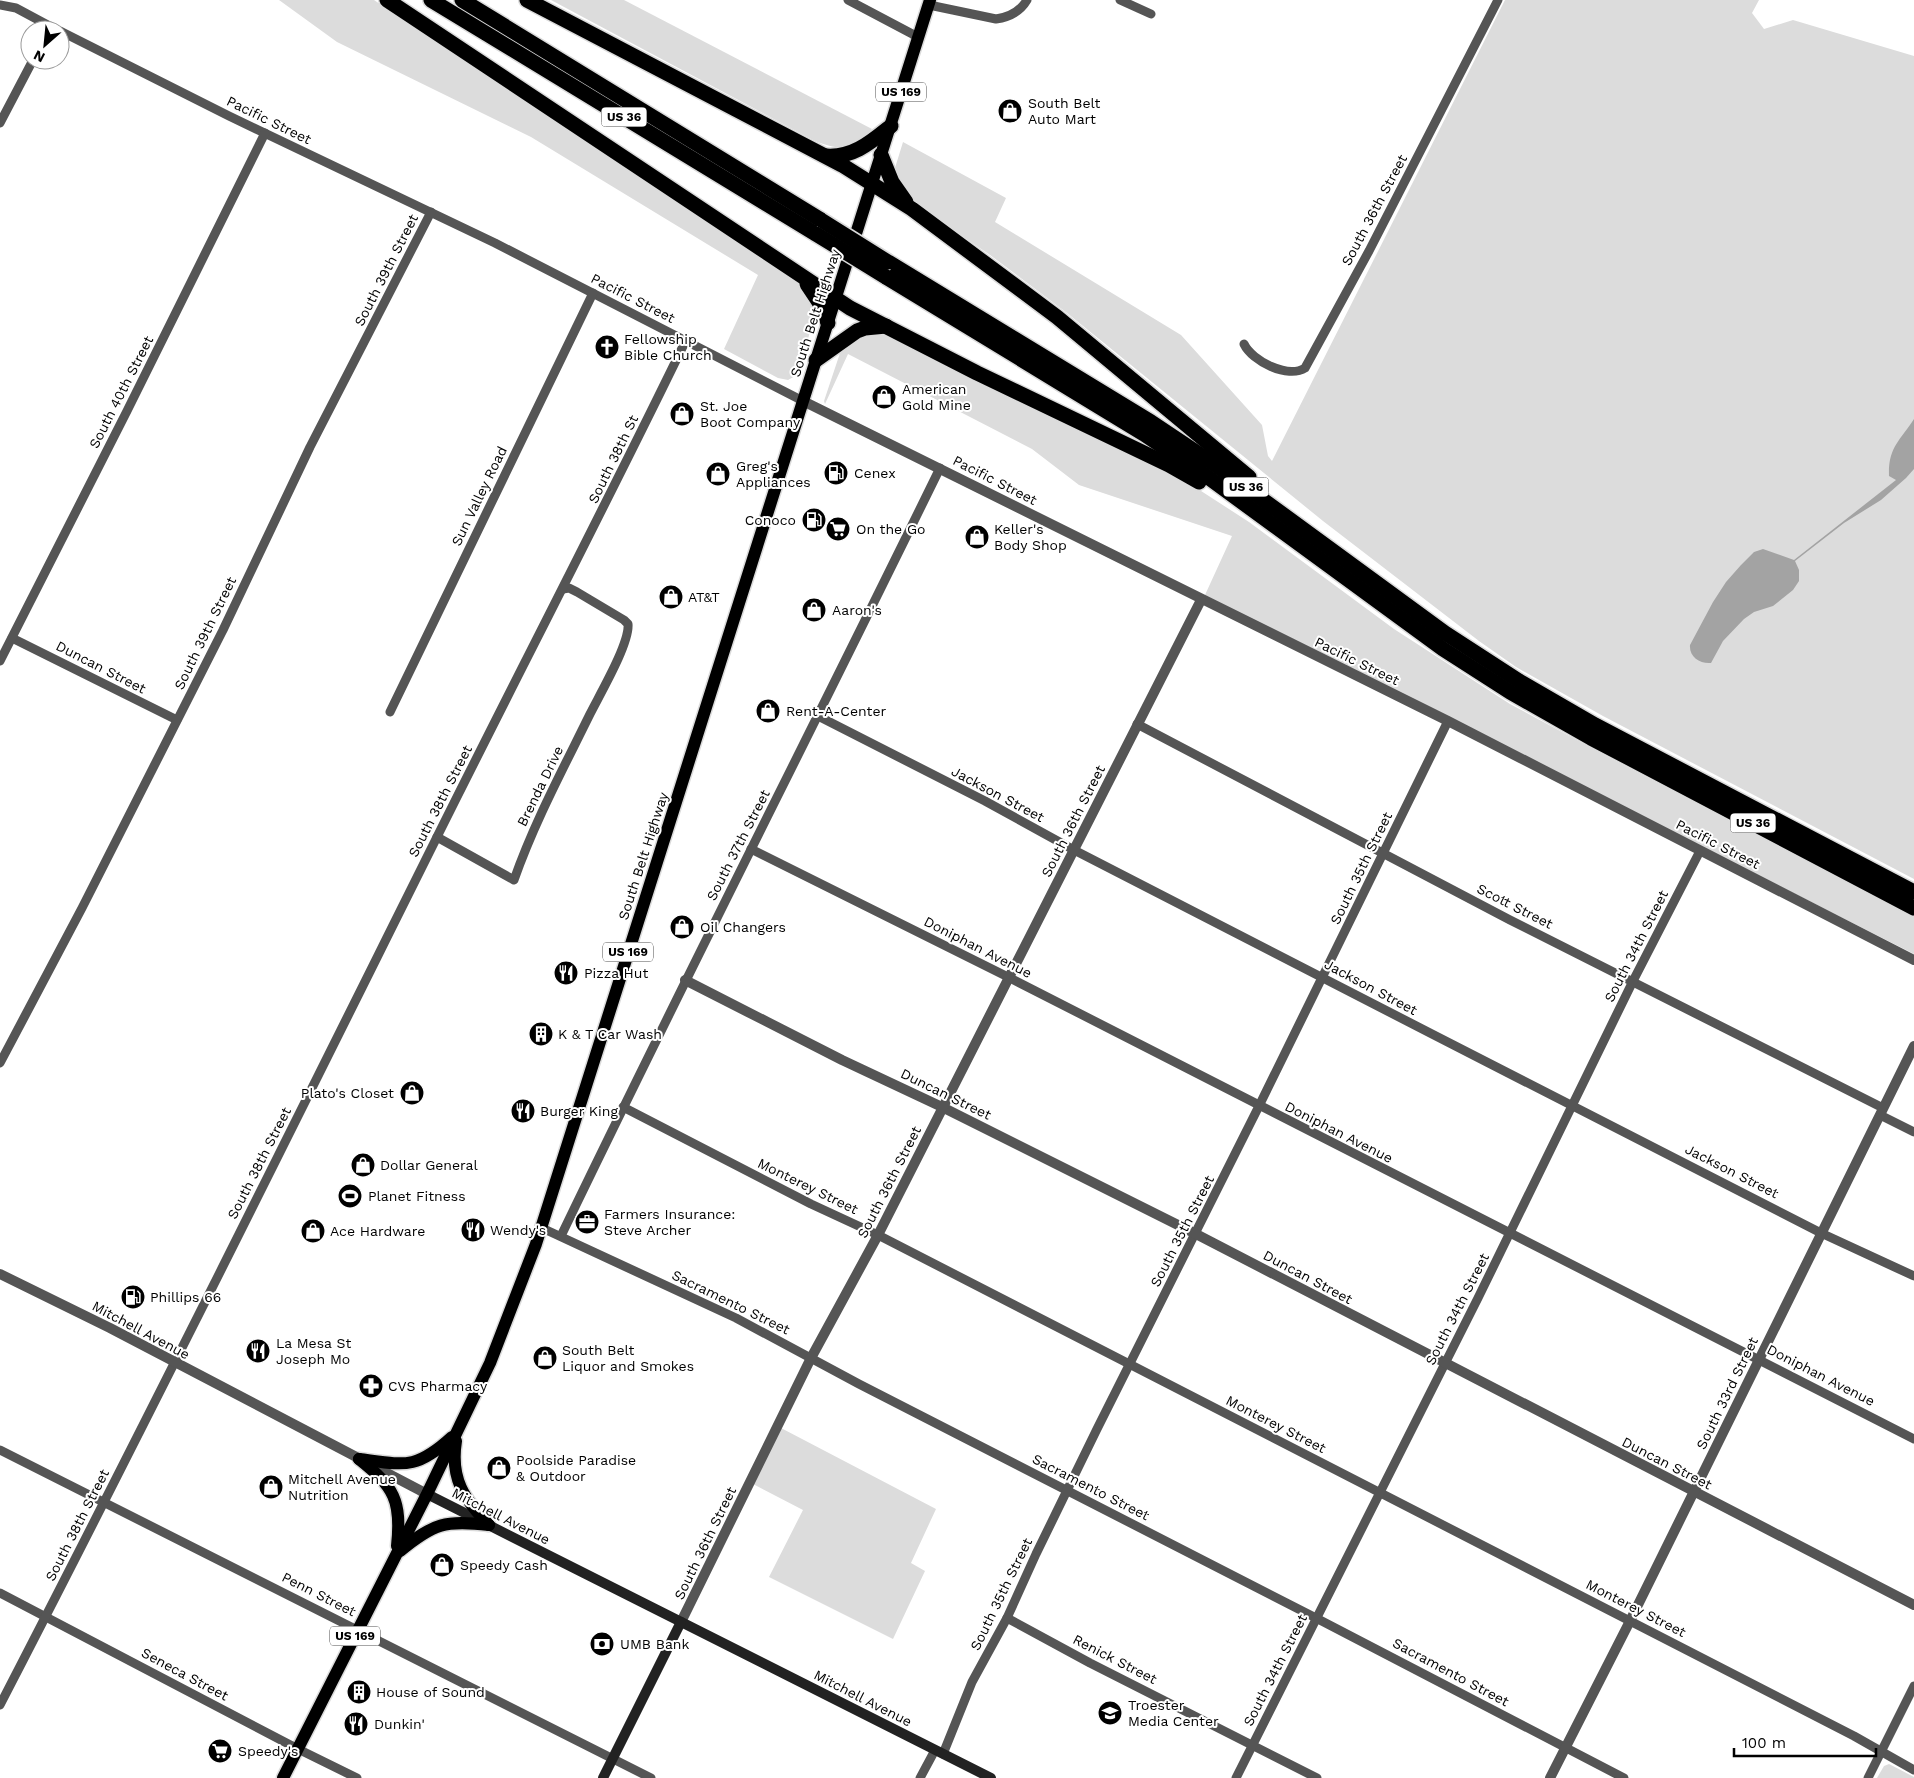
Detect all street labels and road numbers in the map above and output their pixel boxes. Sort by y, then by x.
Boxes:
road number: US 169 [876,82,926,101]
street label: Pacific Street [224,93,314,147]
road number: US 36 [602,108,646,126]
street label: South 36th Street [1338,152,1410,268]
street label: South 39th Street [351,211,421,329]
street label: South Belt Highway [787,246,843,379]
street label: Pacific Street [588,270,678,326]
street label: South 40th Street [86,333,156,451]
street label: South 38th St [585,412,641,506]
street label: Sun Valley Road [448,444,510,548]
street label: Pacific Street [950,452,1040,508]
road number: US 36 [1224,478,1268,497]
street label: South 39th Street [171,574,239,692]
street label: Pacific Street [1312,634,1402,688]
street label: Duncan Street [53,637,149,697]
street label: South 38th Street [405,742,475,860]
street label: Brenda Drive [514,743,566,829]
street label: South 36th Street [1038,762,1108,880]
street label: Jackson Street [949,763,1047,825]
street label: South 37th Street [703,787,773,903]
street label: South Belt Highway [615,789,671,922]
street label: South 35th Street [1327,809,1395,927]
road number: US 36 [1730,814,1776,832]
street label: Pacific Street [1673,816,1763,872]
street label: Scott Street [1474,880,1556,932]
street label: South 34th Street [1601,887,1671,1005]
street label: Doniphan Avenue [922,913,1034,981]
road number: US 169 [603,942,653,962]
street label: Jackson Street [1322,956,1420,1018]
street label: Duncan Street [898,1065,994,1123]
street label: Doniphan Avenue [1283,1098,1395,1166]
street label: South 38th Street [224,1104,294,1222]
street label: South 36th Street [854,1123,924,1241]
street label: Jackson Street [1683,1141,1781,1201]
street label: Monterey Street [755,1155,861,1217]
street label: South 35th Street [1147,1172,1217,1289]
street label: Duncan Street [1261,1247,1355,1307]
street label: South 34th Street [1422,1250,1492,1368]
street label: Sacramento Street [669,1266,793,1338]
street label: Mitchell Avenue [90,1298,192,1362]
street label: South 33rd Street [1693,1334,1761,1452]
street label: Doniphan Avenue [1765,1341,1877,1409]
street label: Monterey Street [1223,1392,1329,1456]
street label: Duncan Street [1619,1433,1715,1493]
street label: Sacramento Street [1030,1451,1152,1524]
street label: South 38th Street [42,1466,112,1584]
street label: Mitchell Avenue [449,1484,553,1548]
street label: South 36th Street [671,1484,739,1602]
street label: South 35th Street [967,1535,1035,1653]
street label: Penn Street [279,1569,359,1620]
street label: Monterey Street [1583,1576,1689,1640]
street label: South 34th Street [1240,1611,1310,1729]
road number: US 169 [330,1626,380,1645]
street label: Renick Street [1070,1631,1160,1687]
street label: Sacramento Street [1390,1635,1512,1709]
street label: Seneca Street [139,1644,231,1704]
street label: Mitchell Avenue [811,1666,915,1730]

